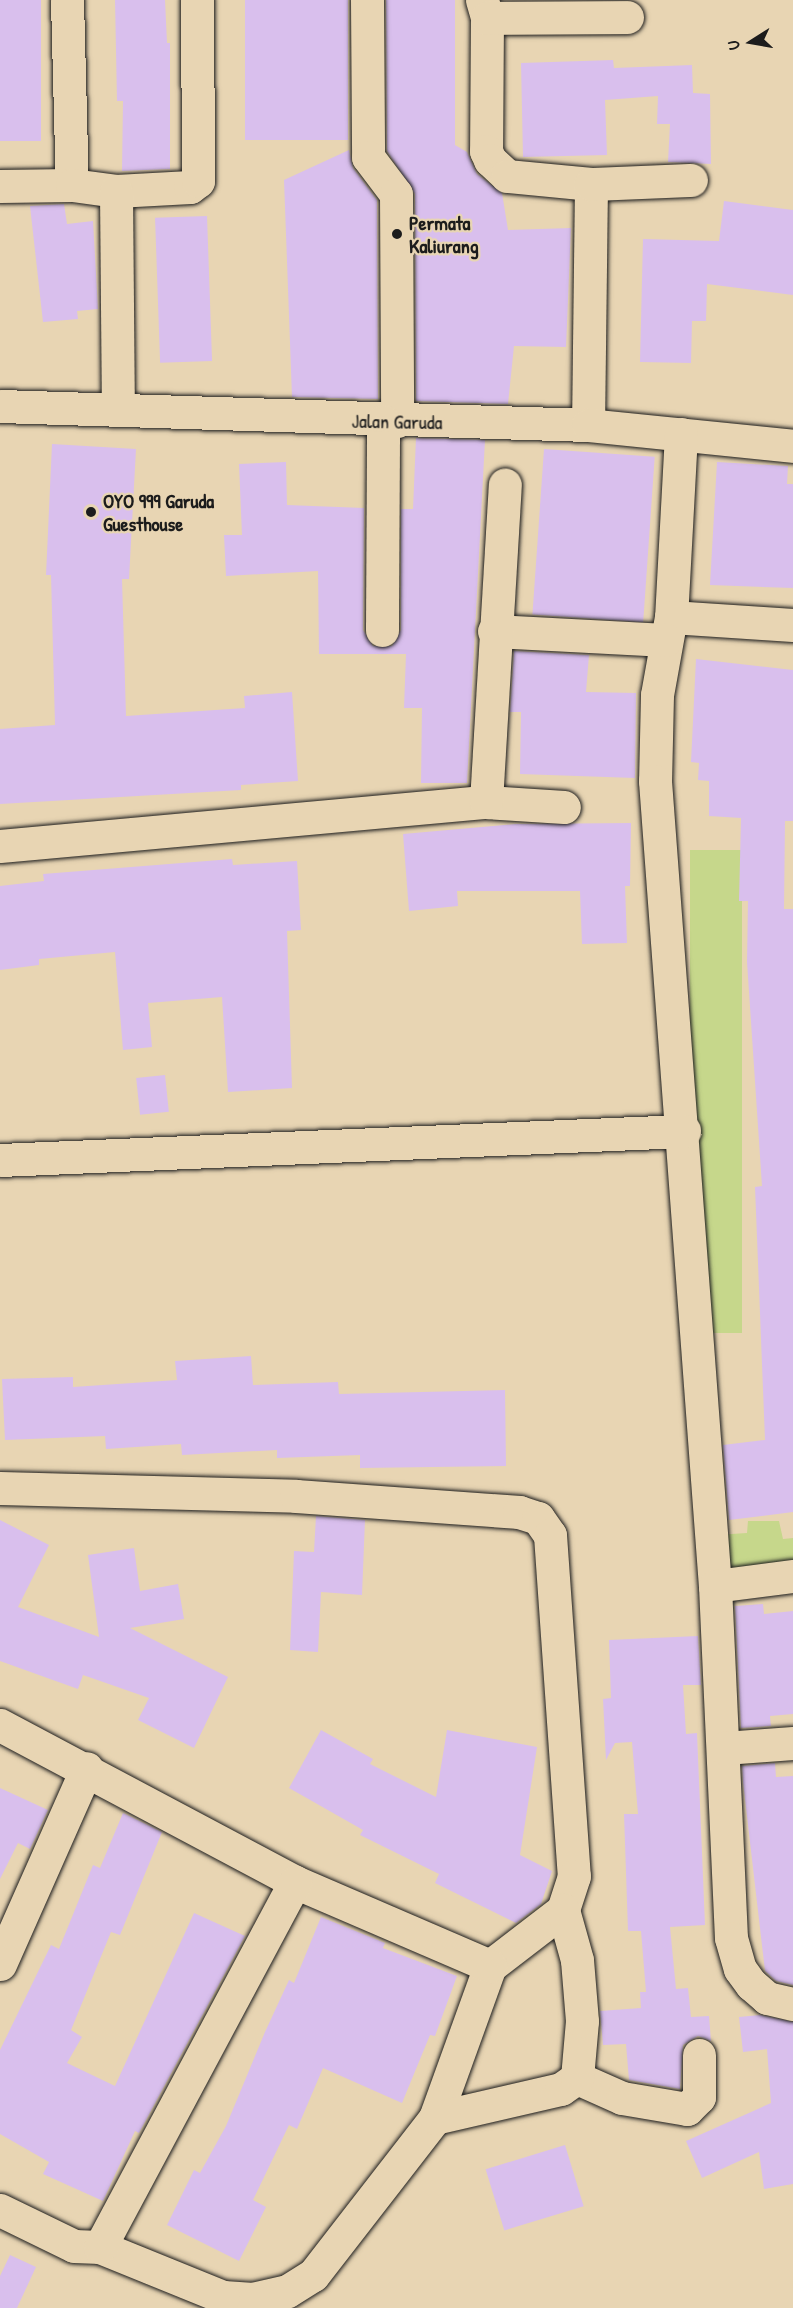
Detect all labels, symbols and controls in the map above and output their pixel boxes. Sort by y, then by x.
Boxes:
north arrow [721,12,781,72]
text: U [722,39,745,52]
place label: Permata Kaliurang [409,210,479,257]
marker: Permata Kaliurang [390,227,404,241]
street label: Jalan Garuda [351,408,443,434]
place label: OYO 999 Garuda Guesthouse [103,488,214,535]
marker: OYO 999 Garuda Guesthouse [84,505,98,519]

